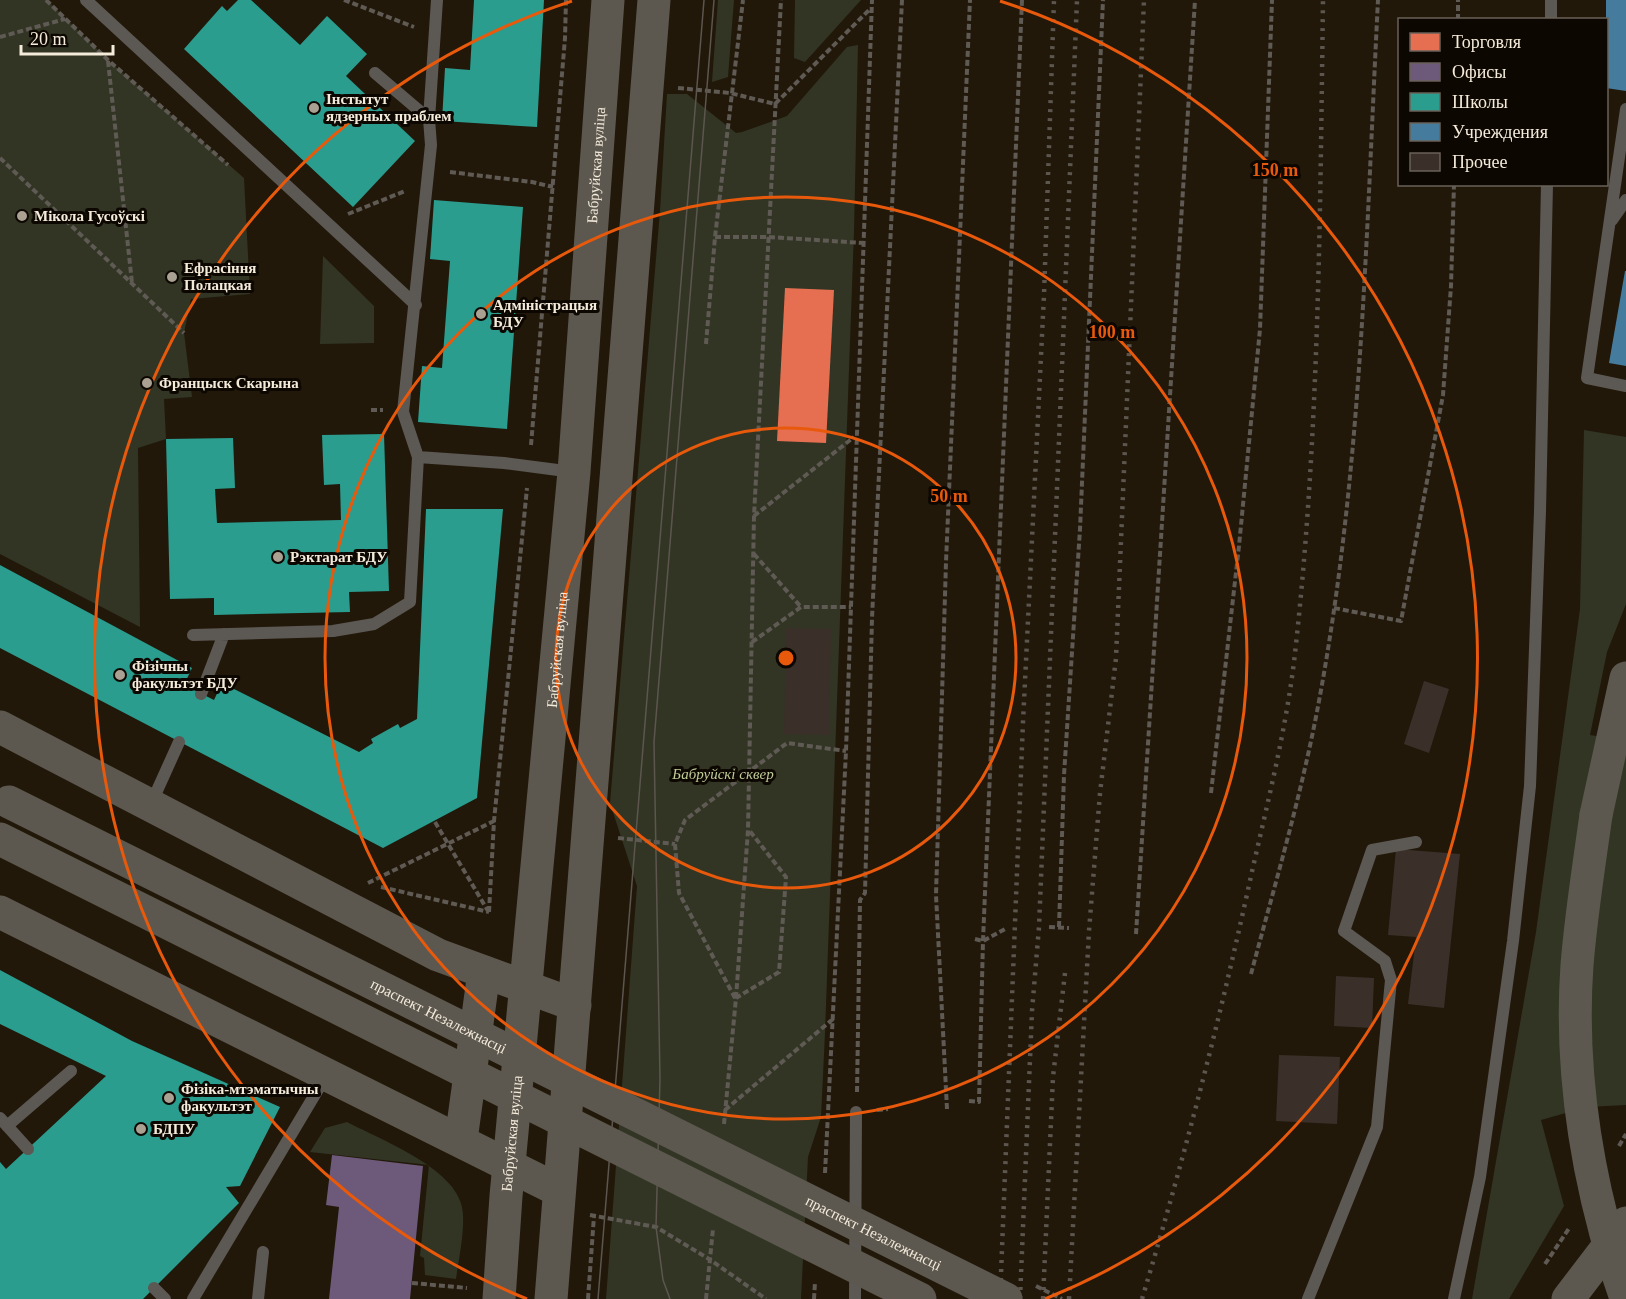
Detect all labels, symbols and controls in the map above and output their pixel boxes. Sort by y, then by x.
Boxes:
scale bar [21,18,112,56]
legend [1398,18,1608,186]
text: 20 m [30,29,67,49]
text: Торговля [1452,32,1521,52]
text: Офисы [1452,62,1506,82]
place label: Інстытут ядзерных праблем [326,91,451,124]
text: Школы [1452,92,1508,112]
marker: Інстытут ядзерных праблем [307,101,321,115]
street label: Бабруйская вуліца [584,106,608,224]
text: Учреждения [1452,122,1548,142]
text: Прочее [1452,152,1508,172]
text: 150 m [1252,160,1298,180]
place label: Мікола Гусоўскі [34,208,145,224]
marker: Мікола Гусоўскі [15,209,29,223]
place label: Ефрасіння Полацкая [184,260,256,293]
marker: Ефрасіння Полацкая [165,270,179,284]
place label: Адміністрацыя БДУ [493,297,597,330]
marker: Адміністрацыя БДУ [474,307,488,321]
text: 100 m [1089,322,1135,342]
place label: Францыск Скарына [159,375,299,391]
marker: Францыск Скарына [140,376,154,390]
text: 50 m [930,486,968,506]
place label: Рэктарат БДУ [290,549,387,565]
marker: Рэктарат БДУ [271,550,285,564]
street label: Бабруйская вуліца [544,591,571,708]
centre of rings [776,648,796,668]
place label: Фізічны факультэт БДУ [132,658,237,691]
marker: Фізічны факультэт БДУ [113,668,127,682]
park label: Бабруйскі сквер [671,766,774,782]
street label: праспект Незалежнасці [368,976,509,1057]
street label: Бабруйская вуліца [498,1074,525,1192]
place label: Фізіка-мтэматычны факультэт [181,1081,319,1114]
marker: Фізіка-мтэматычны факультэт [162,1091,176,1105]
place label: БДПУ [153,1121,195,1137]
marker: БДПУ [134,1122,148,1136]
street label: праспект Незалежнасці [803,1192,944,1273]

